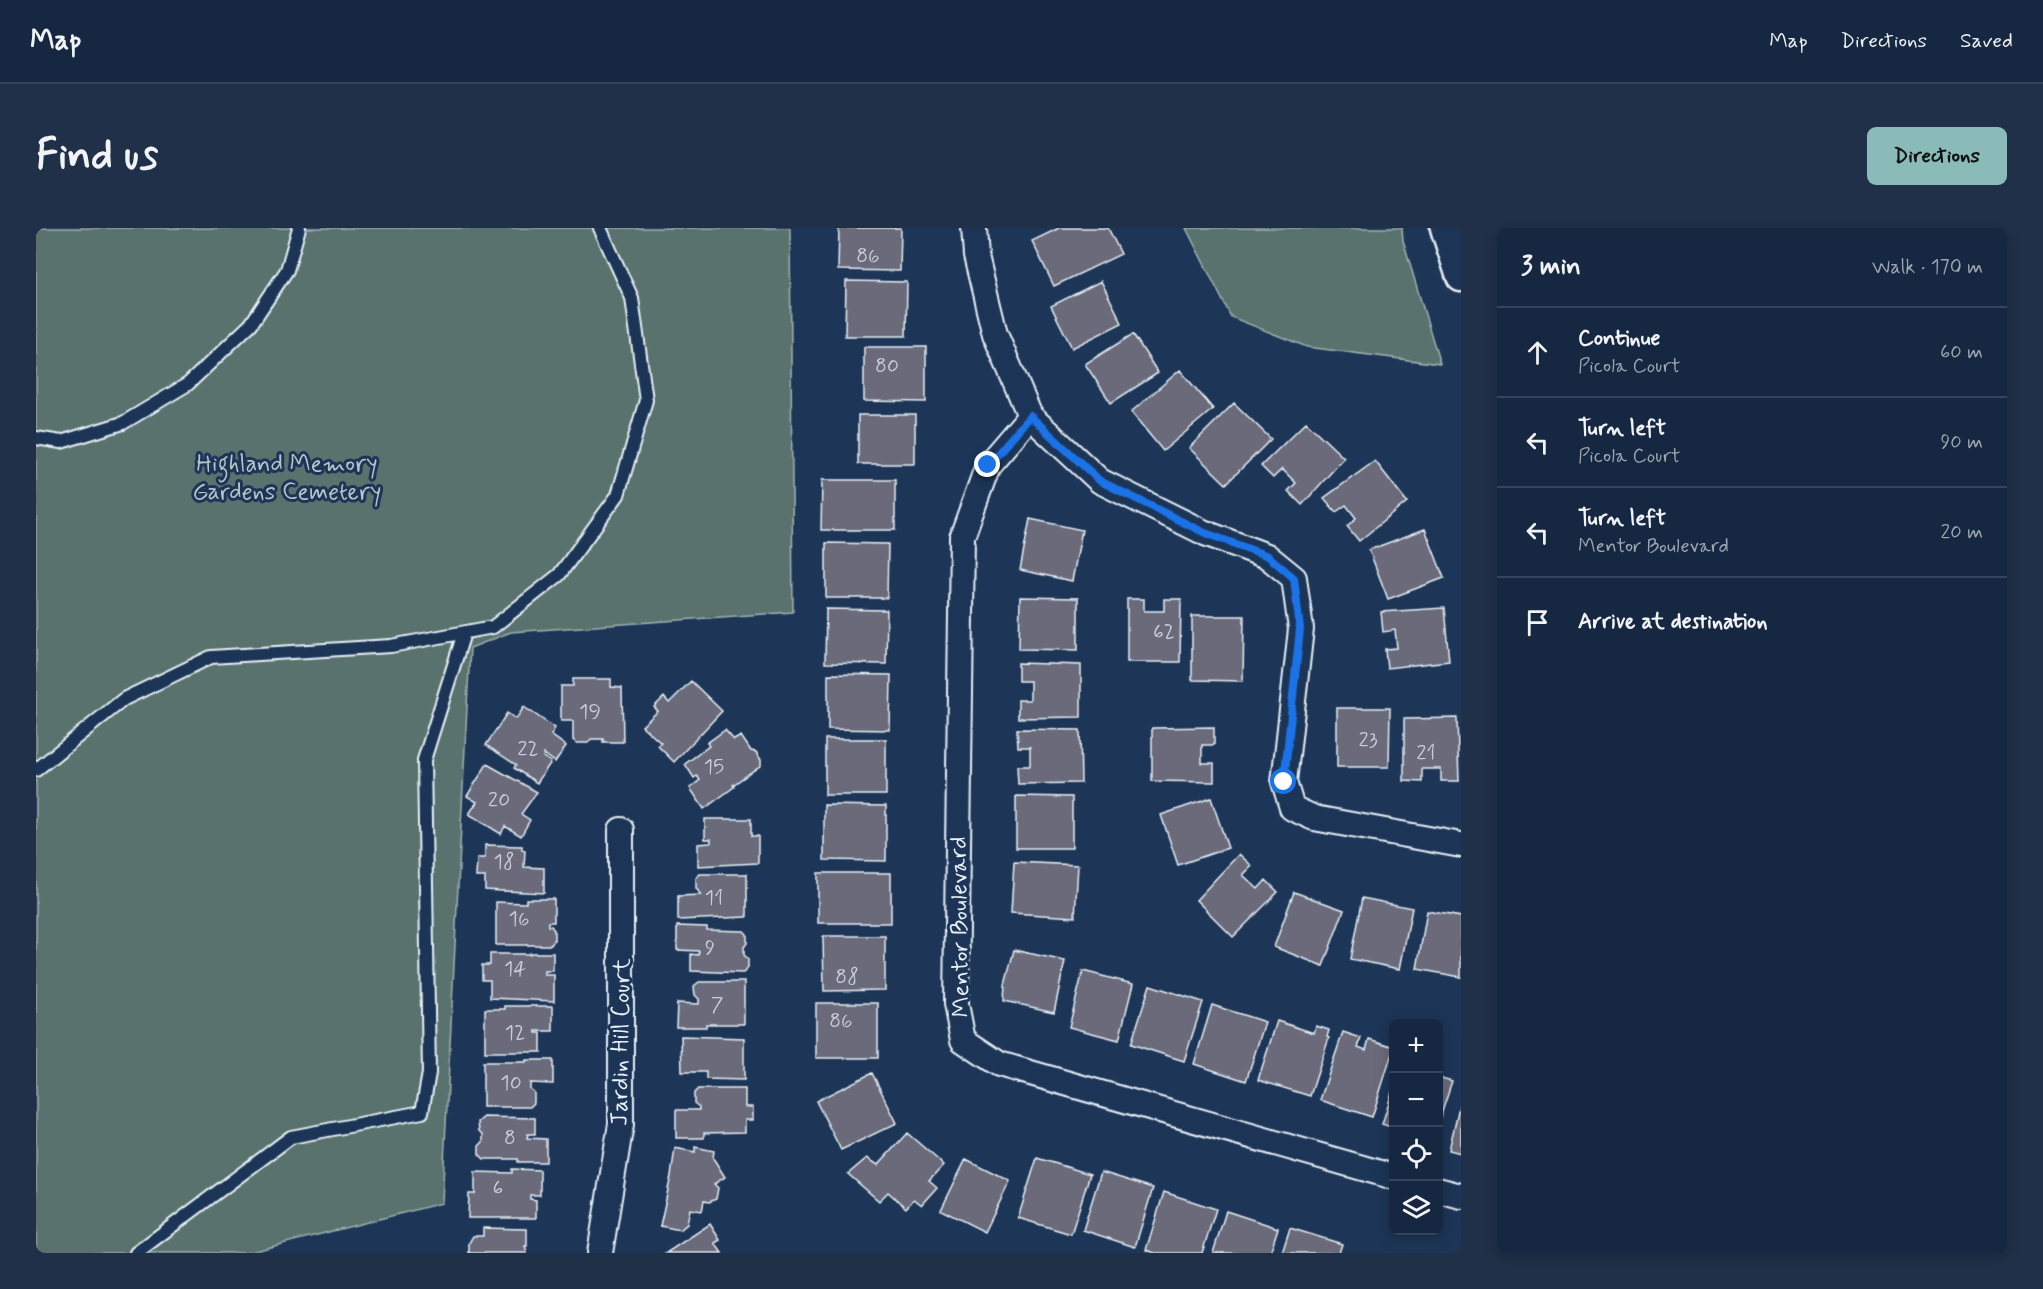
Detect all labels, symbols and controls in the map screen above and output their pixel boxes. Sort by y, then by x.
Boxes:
text: Map [30,23,81,60]
text: Map [1769,27,1808,55]
text: Directions [1841,27,1927,55]
text: Saved [1960,27,2013,55]
button: Directions [1867,127,2007,185]
text: Find us [36,129,158,184]
house number: 86 [856,242,880,270]
text: 3 min [1521,250,1581,284]
text: Walk · 170 m [1872,254,1983,281]
text: Continue [1578,325,1660,353]
icon: ahead [1521,336,1554,369]
text: 60 m [1940,339,1983,366]
house number: 80 [875,352,899,380]
text: Picola Court [1578,353,1681,380]
text: Turn left [1578,415,1666,443]
icon: left [1521,426,1554,459]
text: 90 m [1940,429,1983,456]
text: Picola Court [1578,443,1681,470]
park label: Highland Memory Gardens Cemetery [193,449,381,508]
route end [974,451,1000,477]
text: Turn left [1578,505,1666,533]
icon: left [1521,516,1554,549]
text: 20 m [1940,519,1983,546]
text: Mentor Boulevard [1578,533,1729,560]
icon: arrive [1521,606,1554,639]
text: Arrive at destination [1578,608,1768,636]
house number: 62 [1153,618,1175,646]
house number: 19 [579,698,601,726]
house number: 23 [1358,726,1378,754]
house number: 22 [517,735,539,763]
house number: 21 [1416,739,1436,767]
house number: 15 [704,753,724,781]
route start [1270,768,1296,794]
house number: 20 [488,786,510,814]
street label: Mentor Boulevard [943,836,978,1018]
house number: 18 [494,848,514,876]
house number: 11 [705,884,723,912]
house number: 16 [509,905,530,933]
house number: 9 [705,934,715,962]
house number: 14 [504,955,526,983]
street label: Jardin Hill Court [605,958,638,1126]
house number: 88 [835,963,859,991]
house number: 7 [711,991,724,1019]
house number: 86 [829,1007,853,1035]
house number: 12 [505,1019,525,1047]
map controls [1389,1019,1443,1235]
button: + [1389,1019,1443,1073]
house number: 10 [500,1069,522,1097]
button: − [1389,1073,1443,1127]
house number: 8 [504,1124,516,1152]
button: locate [1389,1127,1443,1181]
house number: 6 [493,1174,503,1202]
button: layers [1389,1181,1443,1235]

